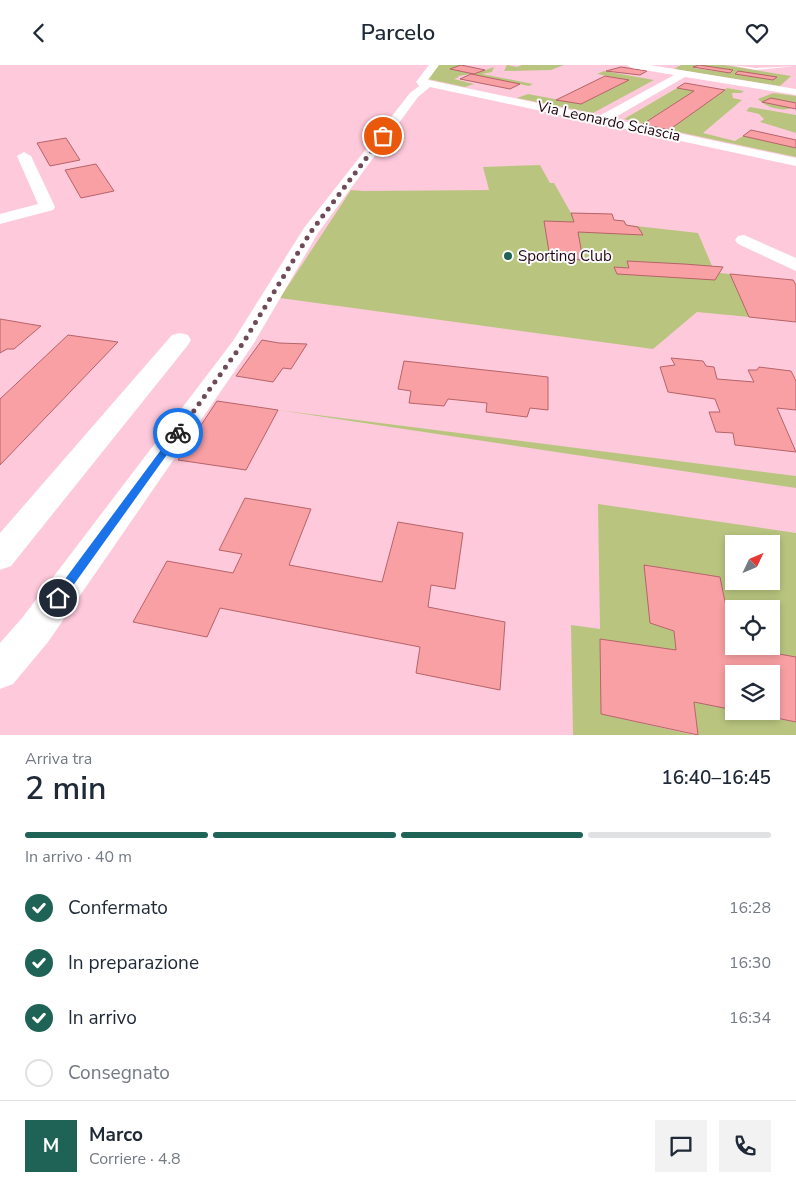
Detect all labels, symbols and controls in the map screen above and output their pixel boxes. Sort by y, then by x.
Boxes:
text: Parcelo [361,18,435,48]
icon: back [25,19,53,47]
icon: heart [743,19,771,47]
street label: Via Leonardo Sciascia [535,96,682,146]
pin [362,115,404,157]
icon: bag [369,122,397,150]
place label: Sporting Club [518,246,612,266]
marker: Sporting Club [502,250,514,262]
courier [153,408,203,458]
icon: bike [164,419,192,447]
north arrow [725,535,780,590]
map controls [725,535,780,720]
pin [37,577,79,619]
icon: home [44,584,72,612]
button: locate [725,600,780,655]
button: layers [725,665,780,720]
text: Arriva tra [25,748,92,770]
text: 16:40–16:45 [661,765,771,791]
text: 2 min [25,767,107,810]
text: In arrivo · 40 m [25,846,132,868]
icon: check [25,894,53,922]
text: Confermato [68,895,168,921]
text: 16:28 [729,897,771,919]
icon: check [25,949,53,977]
text: In preparazione [68,950,199,976]
text: 16:30 [729,952,771,974]
icon: check [25,1004,53,1032]
text: In arrivo [68,1005,137,1031]
text: 16:34 [729,1007,771,1029]
text: Consegnato [68,1060,170,1086]
button: chat [655,1120,707,1172]
button: phone [719,1120,771,1172]
text: Marco [89,1122,143,1148]
text: M [43,1133,59,1159]
text: Corriere · 4.8 [89,1148,181,1170]

